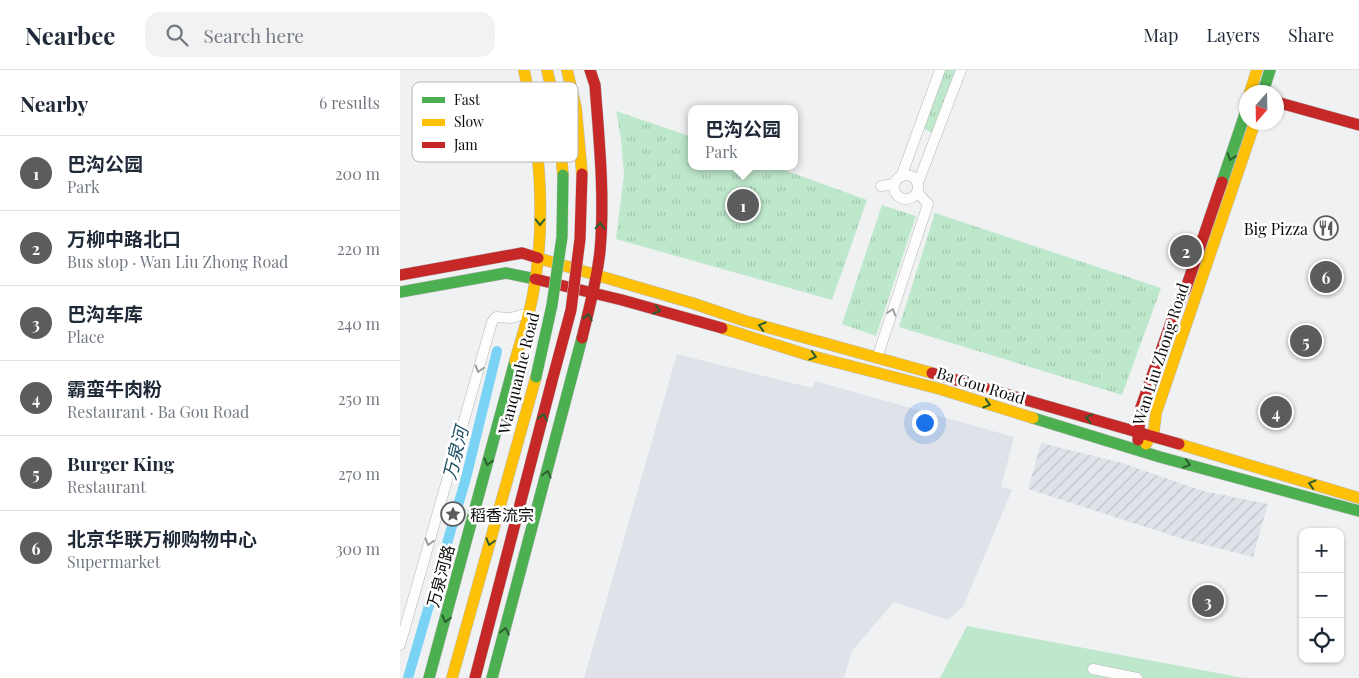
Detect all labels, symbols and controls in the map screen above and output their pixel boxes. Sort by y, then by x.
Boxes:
search box [145,12,495,57]
text: Nearbee [25,19,115,51]
icon: search [163,21,191,49]
text: Search here [203,22,304,48]
text: Map [1143,23,1178,47]
text: Layers [1206,23,1260,47]
text: Share [1288,23,1334,47]
legend [412,82,578,162]
north arrow [1239,85,1284,130]
text: Nearby [20,89,89,117]
text: Fast [454,90,481,109]
text: 6 results [319,92,380,113]
popup [688,105,798,170]
text: Slow [454,112,484,131]
text: 巴沟公园 [705,115,781,141]
text: Jam [453,135,478,154]
text: Park [705,141,738,162]
text: 巴沟公园 [67,150,143,176]
one-way arrow [1227,152,1237,161]
text: 1 [33,163,39,184]
text: 200 m [335,163,380,184]
text: Park [67,176,100,197]
pin: 1 [727,186,759,224]
restaurant icon: Big Pizza [1313,215,1339,241]
place label: Big Pizza [1244,218,1308,239]
one-way arrow [535,219,545,227]
one-way arrow [595,222,606,230]
text: 万柳中路北口 [67,225,181,251]
pin: 2 [1170,232,1202,270]
text: 2 [32,238,40,259]
text: 220 m [337,238,380,259]
text: Bus stop · Wan Liu Zhong Road [67,251,288,272]
pin: 6 [1310,258,1342,296]
street label: Wan Liu Zhong Road [1127,280,1193,429]
text: 巴沟车库 [67,300,143,326]
one-way arrow [653,304,661,314]
one-way arrow [886,308,896,317]
street label: Wanquanhe Road [492,310,543,437]
one-way arrow [582,312,593,321]
text: 3 [32,313,40,334]
text: 240 m [337,313,380,334]
one-way arrow [759,322,767,332]
pin: 5 [1290,322,1322,360]
text: Place [67,326,105,347]
one-way arrow [808,351,817,361]
street label: Ba Gou Road [934,362,1028,408]
one-way arrow [474,364,484,372]
text: 霸蛮牛肉粉 [67,375,162,401]
text: 4 [32,388,40,409]
text: 250 m [338,388,380,409]
pin: 4 [1260,393,1292,431]
one-way arrow [982,398,990,408]
text: Restaurant · Ba Gou Road [67,401,249,422]
your location [912,410,938,436]
one-way arrow [537,412,548,421]
one-way arrow [1086,413,1094,423]
water label: 万泉河 [437,421,474,482]
text: Burger King [67,450,174,476]
one-way arrow [484,458,494,466]
one-way arrow [1182,459,1191,469]
text: 5 [32,463,40,484]
text: 270 m [338,463,380,484]
one-way arrow [541,470,552,478]
text: Restaurant [67,476,146,497]
one-way arrow [1309,480,1317,490]
place icon: 稻香流宗 [440,501,466,527]
place label: 稻香流宗 [470,504,534,525]
text: 北京华联万柳购物中心 [67,525,257,551]
map controls [1299,528,1344,663]
button: + [1299,528,1344,573]
one-way arrow [425,537,435,546]
one-way arrow [485,537,495,546]
text: 6 [32,538,40,559]
text: 300 m [335,538,380,559]
street label: 万泉河路 [422,542,458,610]
text: Supermarket [67,551,161,572]
button: − [1299,573,1344,618]
pin: 3 [1192,582,1224,620]
one-way arrow [441,614,451,623]
button: locate [1299,618,1344,663]
one-way arrow [499,626,510,635]

